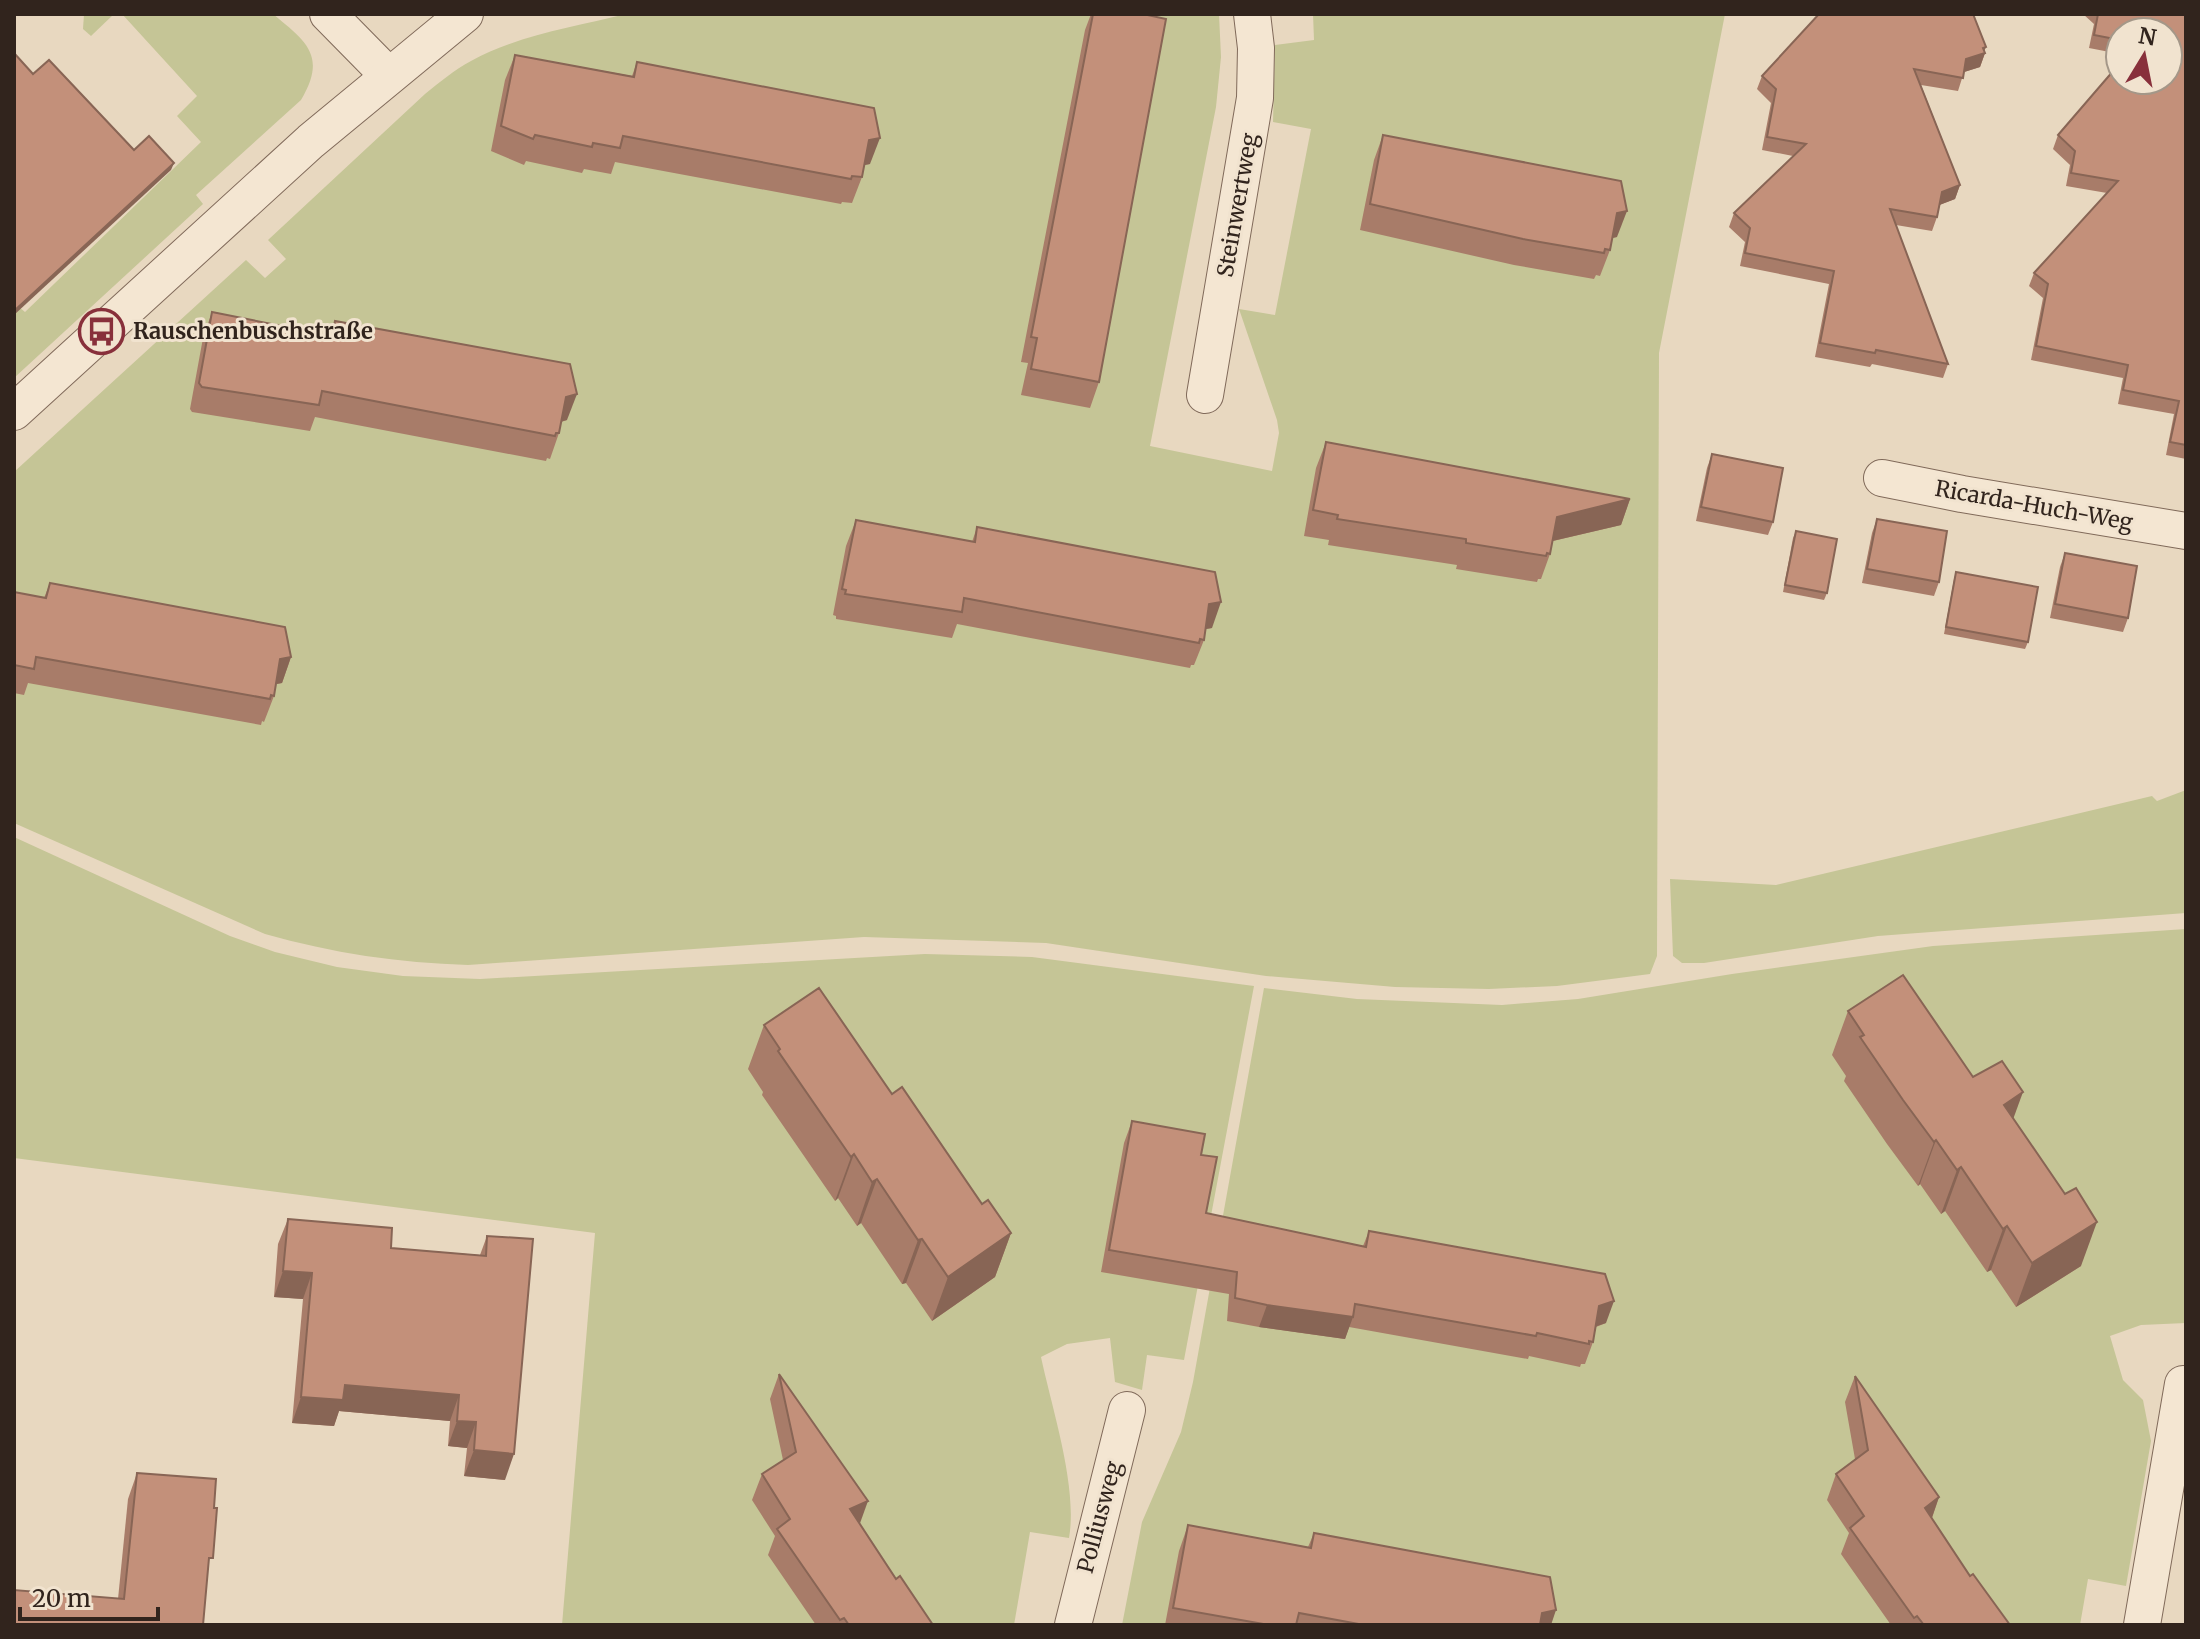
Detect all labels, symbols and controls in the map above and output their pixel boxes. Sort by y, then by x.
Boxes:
north arrow [2104,16,2184,96]
text: N [2136,21,2159,52]
street label: Steinwertweg [1211,131,1263,279]
bus stop icon: Rauschenbuschstraße [78,307,126,355]
place label: Rauschenbuschstraße [133,317,373,345]
street label: Ricarda-Huch-Weg [1933,474,2135,536]
street label: Polliusweg [1071,1458,1127,1576]
scale bar [20,1571,158,1621]
text: 20 m [32,1583,91,1614]

